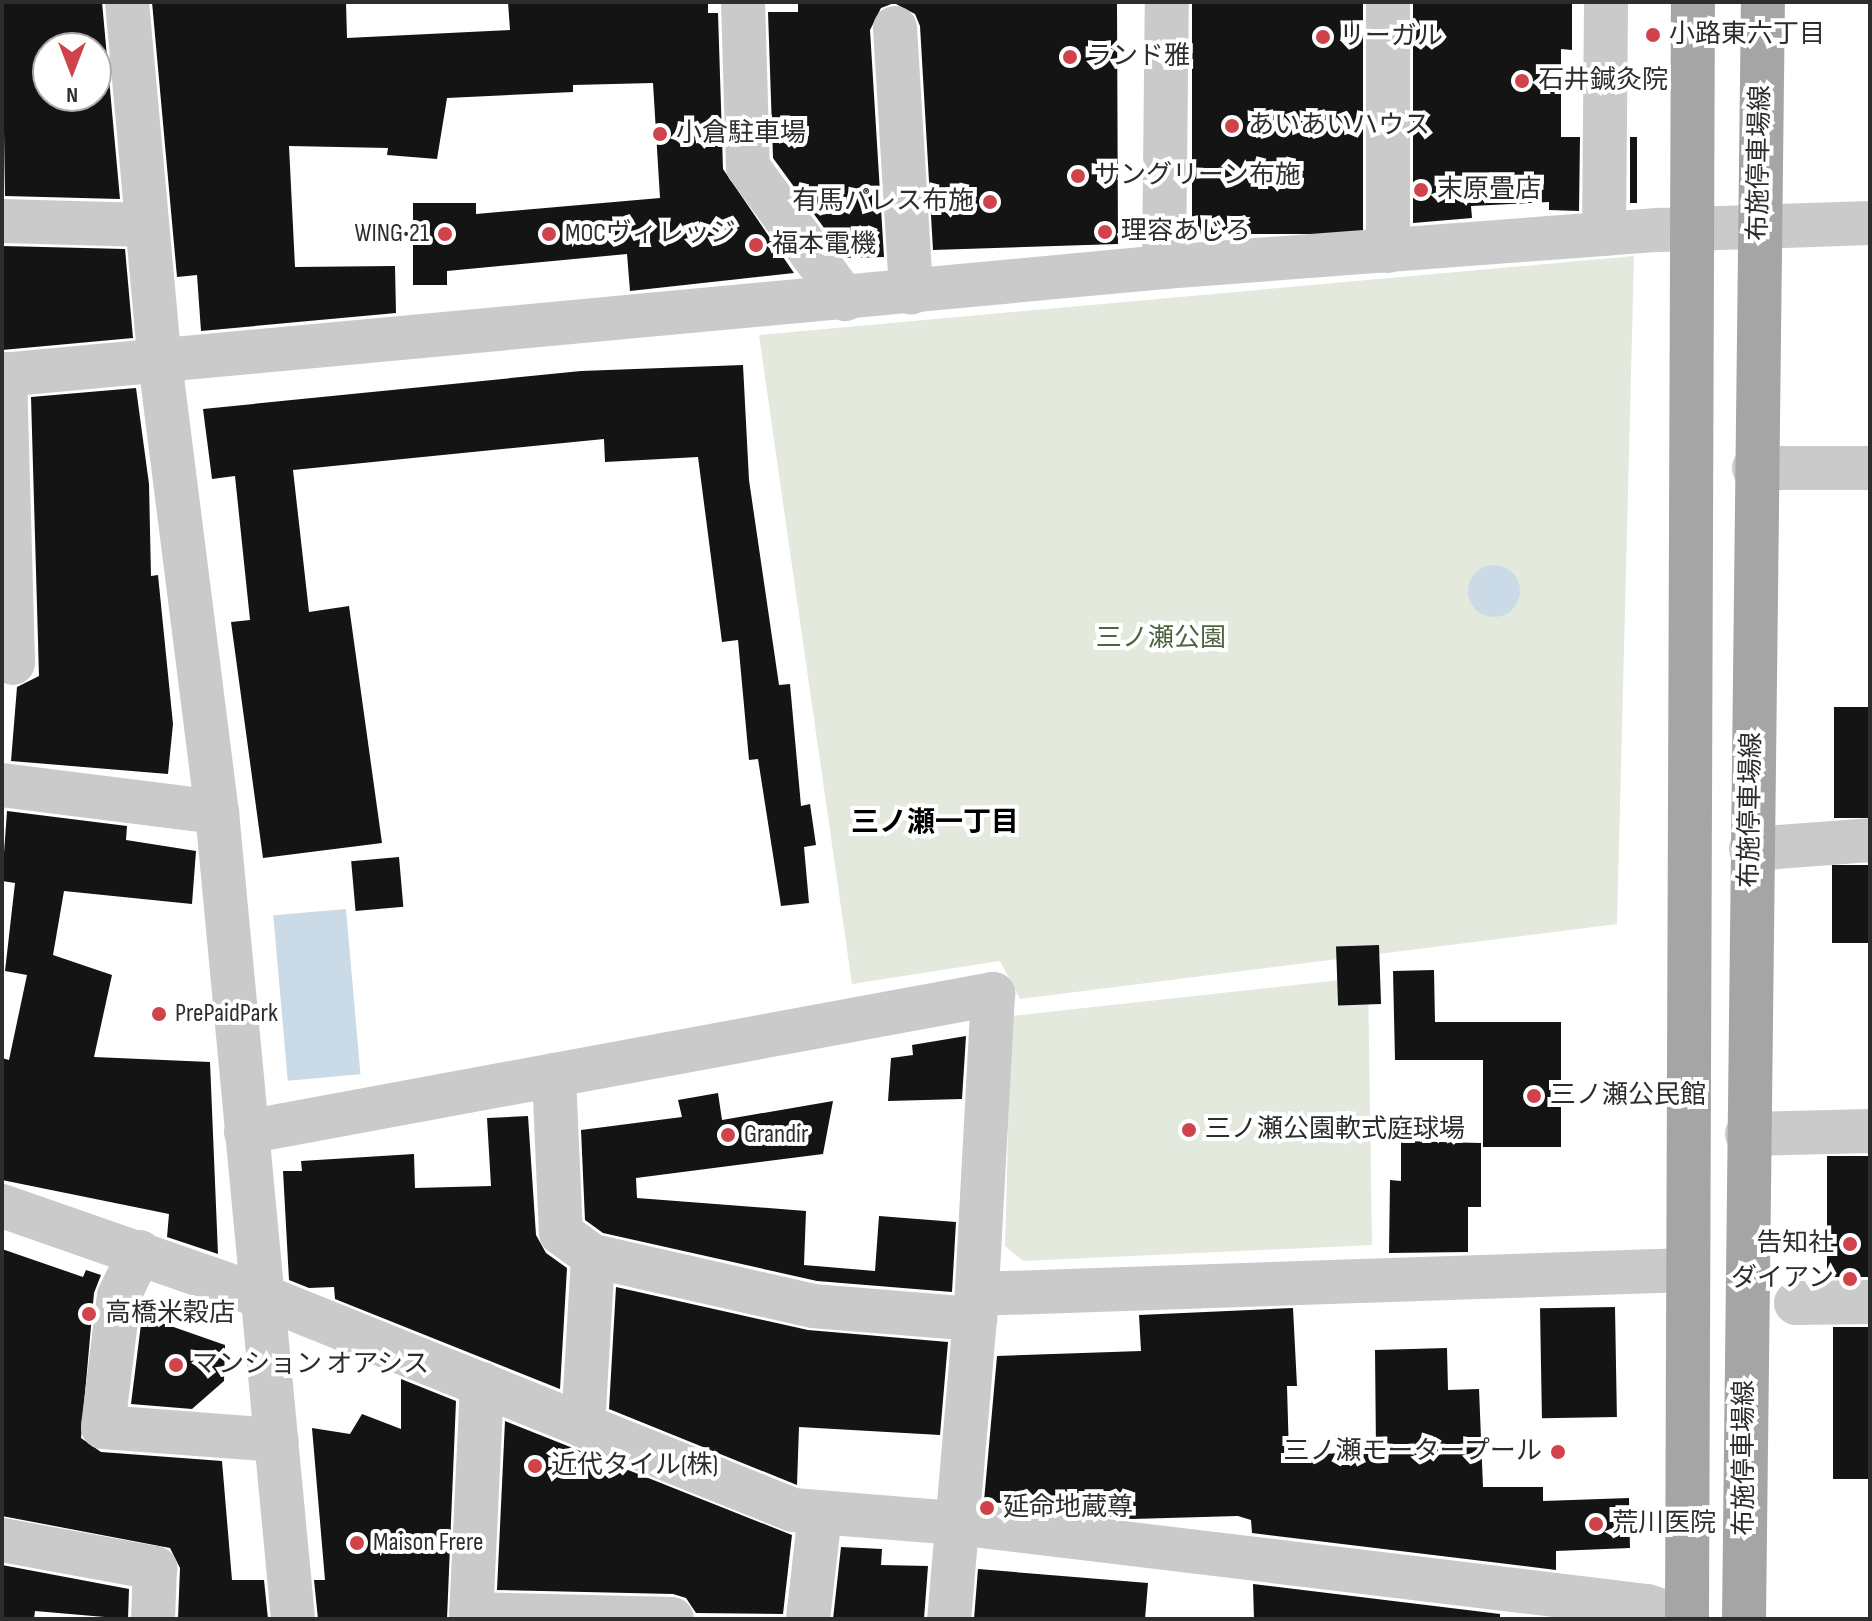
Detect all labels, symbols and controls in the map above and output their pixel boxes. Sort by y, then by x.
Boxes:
place label: 小路東六丁目 [1669,19,1825,51]
place label: リーガル [1339,21,1443,53]
marker: 小路東六丁目 [1644,26,1662,44]
marker: リーガル [1314,28,1332,46]
north arrow [32,32,112,112]
place label: ランド雅 [1086,41,1190,73]
marker: ランド雅 [1061,48,1079,66]
place label: 石井鍼灸院 [1538,65,1668,97]
marker: 石井鍼灸院 [1513,72,1531,90]
text: N [66,81,78,108]
street label: 布施停車場線 [1743,85,1777,241]
place label: あいあいハウス [1248,110,1430,142]
marker: あいあいハウス [1223,117,1241,135]
place label: 小倉駐車場 [676,118,806,150]
marker: 小倉駐車場 [651,125,669,143]
place label: サングリーン布施 [1094,160,1302,192]
marker: サングリーン布施 [1069,167,1087,185]
place label: 末原畳店 [1437,174,1541,206]
marker: 末原畳店 [1412,181,1430,199]
place label: 有馬パレス布施 [792,186,974,218]
marker: 有馬パレス布施 [981,193,999,211]
place label: 理容あじろ [1121,216,1251,248]
place label: WING•21 [354,218,429,250]
place label: MOCヴィレッジ [565,218,736,250]
marker: 理容あじろ [1096,223,1114,241]
marker: WING•21 [436,225,454,243]
marker: MOCヴィレッジ [540,225,558,243]
place label: 福本電機 [772,229,876,261]
marker: 福本電機 [747,236,765,254]
park label: 三ノ瀬公園 [1096,623,1226,655]
street label: 布施停車場線 [1734,732,1768,888]
district label: 三ノ瀬一丁目 [851,806,1019,840]
place label: PrePaidPark [175,998,278,1030]
marker: PrePaidPark [150,1005,168,1023]
place label: 三ノ瀬公民館 [1550,1080,1706,1112]
marker: 三ノ瀬公民館 [1525,1087,1543,1105]
place label: 三ノ瀬公園軟式庭球場 [1205,1114,1465,1146]
place label: Grandir [744,1119,808,1151]
marker: 三ノ瀬公園軟式庭球場 [1180,1121,1198,1139]
marker: Grandir [719,1126,737,1144]
place label: 告知社 [1756,1228,1834,1260]
marker: 告知社 [1841,1235,1859,1253]
place label: ダイアン [1730,1263,1834,1295]
marker: ダイアン [1841,1270,1859,1288]
place label: 高橋米穀店 [105,1298,235,1330]
marker: 高橋米穀店 [80,1305,98,1323]
place label: マンション オアシス [192,1349,430,1381]
marker: マンション オアシス [167,1356,185,1374]
street label: 布施停車場線 [1729,1380,1761,1536]
place label: 三ノ瀬モータープール [1282,1436,1542,1468]
marker: 三ノ瀬モータープール [1549,1443,1567,1461]
place label: 近代タイル(株) [551,1450,718,1482]
marker: 近代タイル(株) [526,1457,544,1475]
place label: 延命地蔵尊 [1003,1492,1133,1524]
marker: 延命地蔵尊 [978,1499,996,1517]
place label: 荒川医院 [1612,1508,1716,1540]
marker: 荒川医院 [1587,1515,1605,1533]
place label: Maison Frere [373,1527,483,1559]
marker: Maison Frere [348,1534,366,1552]

